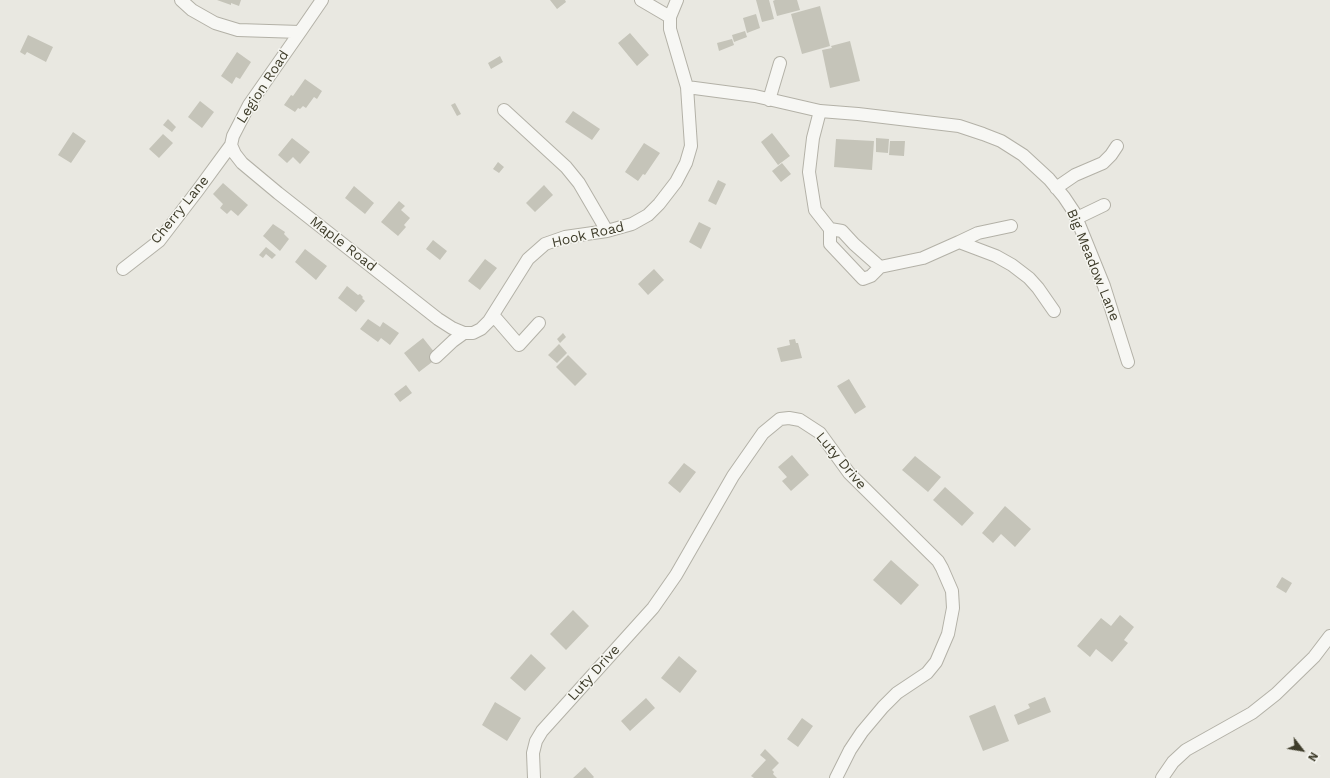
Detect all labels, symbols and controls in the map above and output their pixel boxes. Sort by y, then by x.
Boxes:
street label: Legion Road [233,47,293,127]
street label: Cherry Lane [147,173,213,247]
street label: Big Meadow Lane [1063,206,1123,324]
street label: Maple Road [306,213,380,275]
street label: Hook Road [550,219,626,251]
street label: Luty Drive [812,429,870,493]
street label: Luty Drive [564,642,624,704]
north arrow [1282,730,1322,770]
text: N [1305,750,1320,763]

